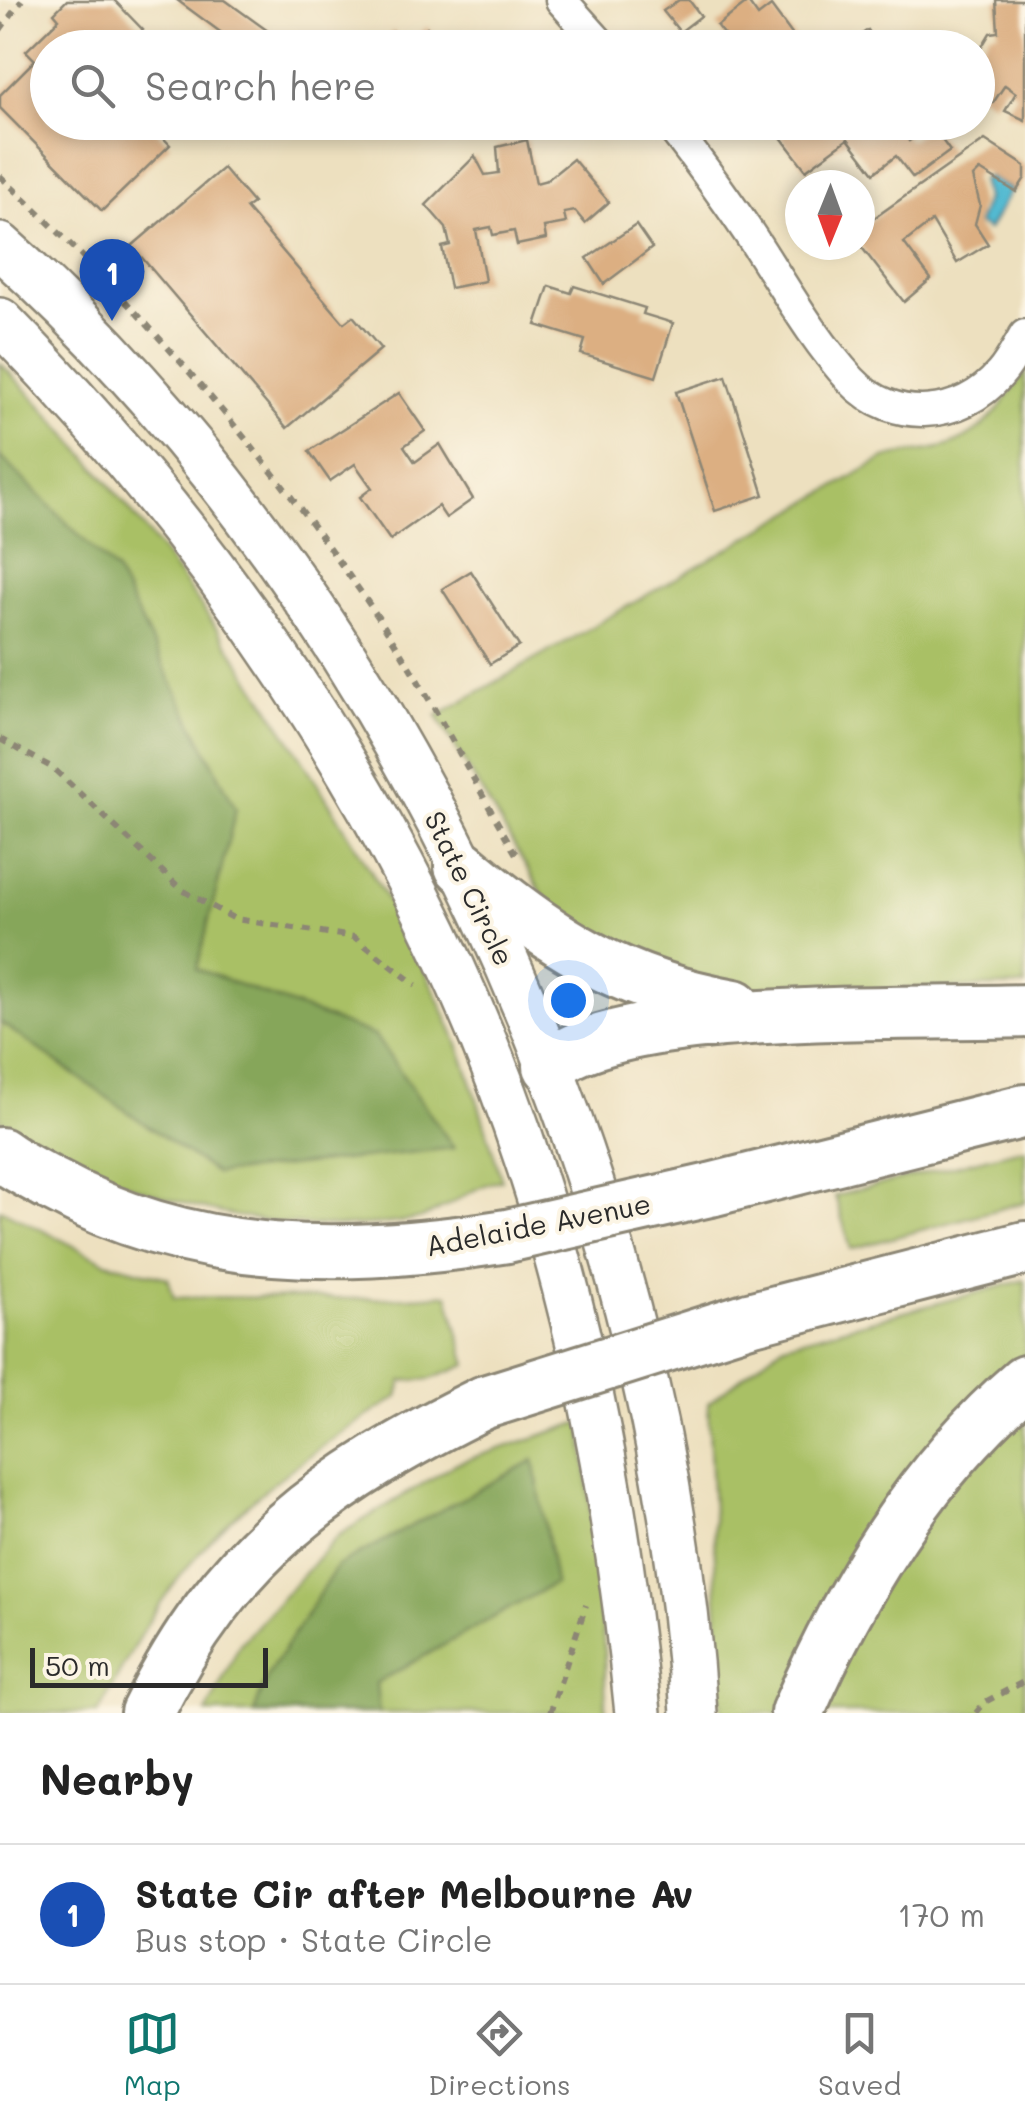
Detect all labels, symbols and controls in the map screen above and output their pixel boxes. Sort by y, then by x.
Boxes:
search box [30,30,995,140]
icon: search [65,58,120,113]
text: Search here [145,60,376,110]
north arrow [785,170,875,260]
pin: 1 [80,238,144,321]
street label: State Circle [417,805,523,971]
your location [543,975,594,1026]
street label: Adelaide Avenue [422,1185,654,1263]
scale bar [30,1643,268,1688]
text: 50 m [45,1647,110,1683]
text: Nearby [40,1751,194,1806]
text: State Cir after Melbourne Av [135,1868,693,1918]
text: 1 [65,1893,80,1935]
text: 170 m [897,1893,985,1935]
text: Bus stop · State Circle [135,1918,492,1960]
tab: Map [124,2006,181,2102]
tab: Directions [428,2006,571,2102]
tab: Saved [818,2006,901,2102]

